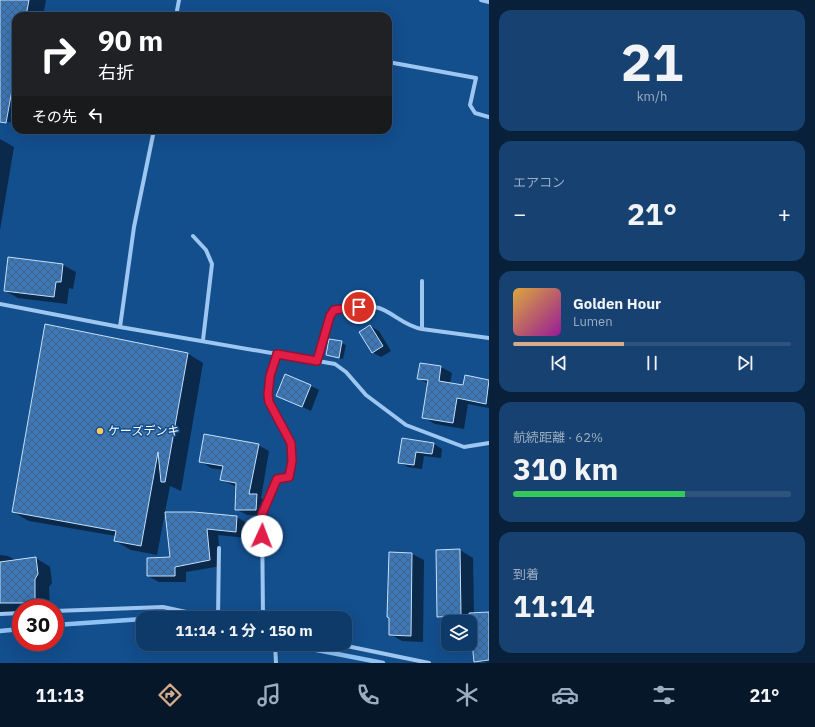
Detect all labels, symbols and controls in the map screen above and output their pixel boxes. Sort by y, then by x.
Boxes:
text: 90 m [98,22,163,59]
icon: right [32,28,84,80]
text: 21 [621,28,683,95]
text: 右折 [98,61,134,84]
text: km/h [637,88,667,105]
icon: left [85,104,107,126]
text: その先 [32,107,77,126]
text: エアコン [513,174,565,191]
text: 21° [627,194,677,233]
text: − [513,199,526,228]
text: + [778,199,791,228]
pin [342,290,376,324]
text: Golden Hour [573,294,661,313]
icon: arrive [348,296,370,318]
text: Lumen [573,313,613,330]
icon: previous [548,352,570,374]
icon: pause [641,352,663,374]
icon: next [734,352,756,374]
place label: ケーズデンキ [108,423,179,438]
marker: ケーズデンキ [95,426,105,436]
text: 航続距離 · 62% [513,429,603,446]
text: 310 km [513,449,618,488]
position arrow [241,515,283,557]
text: 到着 [513,566,539,583]
text: 11:14 [513,586,595,625]
speed limit sign: 30 [12,599,64,651]
map controls [441,615,477,651]
button: layers [441,615,477,651]
text: 11:14 · 1 分 · 150 m [175,621,313,640]
icon: directions [156,681,184,709]
icon: music [255,681,283,709]
icon: phone [354,681,382,709]
icon: climate [453,681,481,709]
icon: car [551,681,579,709]
icon: filters [650,681,678,709]
text: 11:13 [35,684,85,707]
text: 21° [749,684,779,707]

